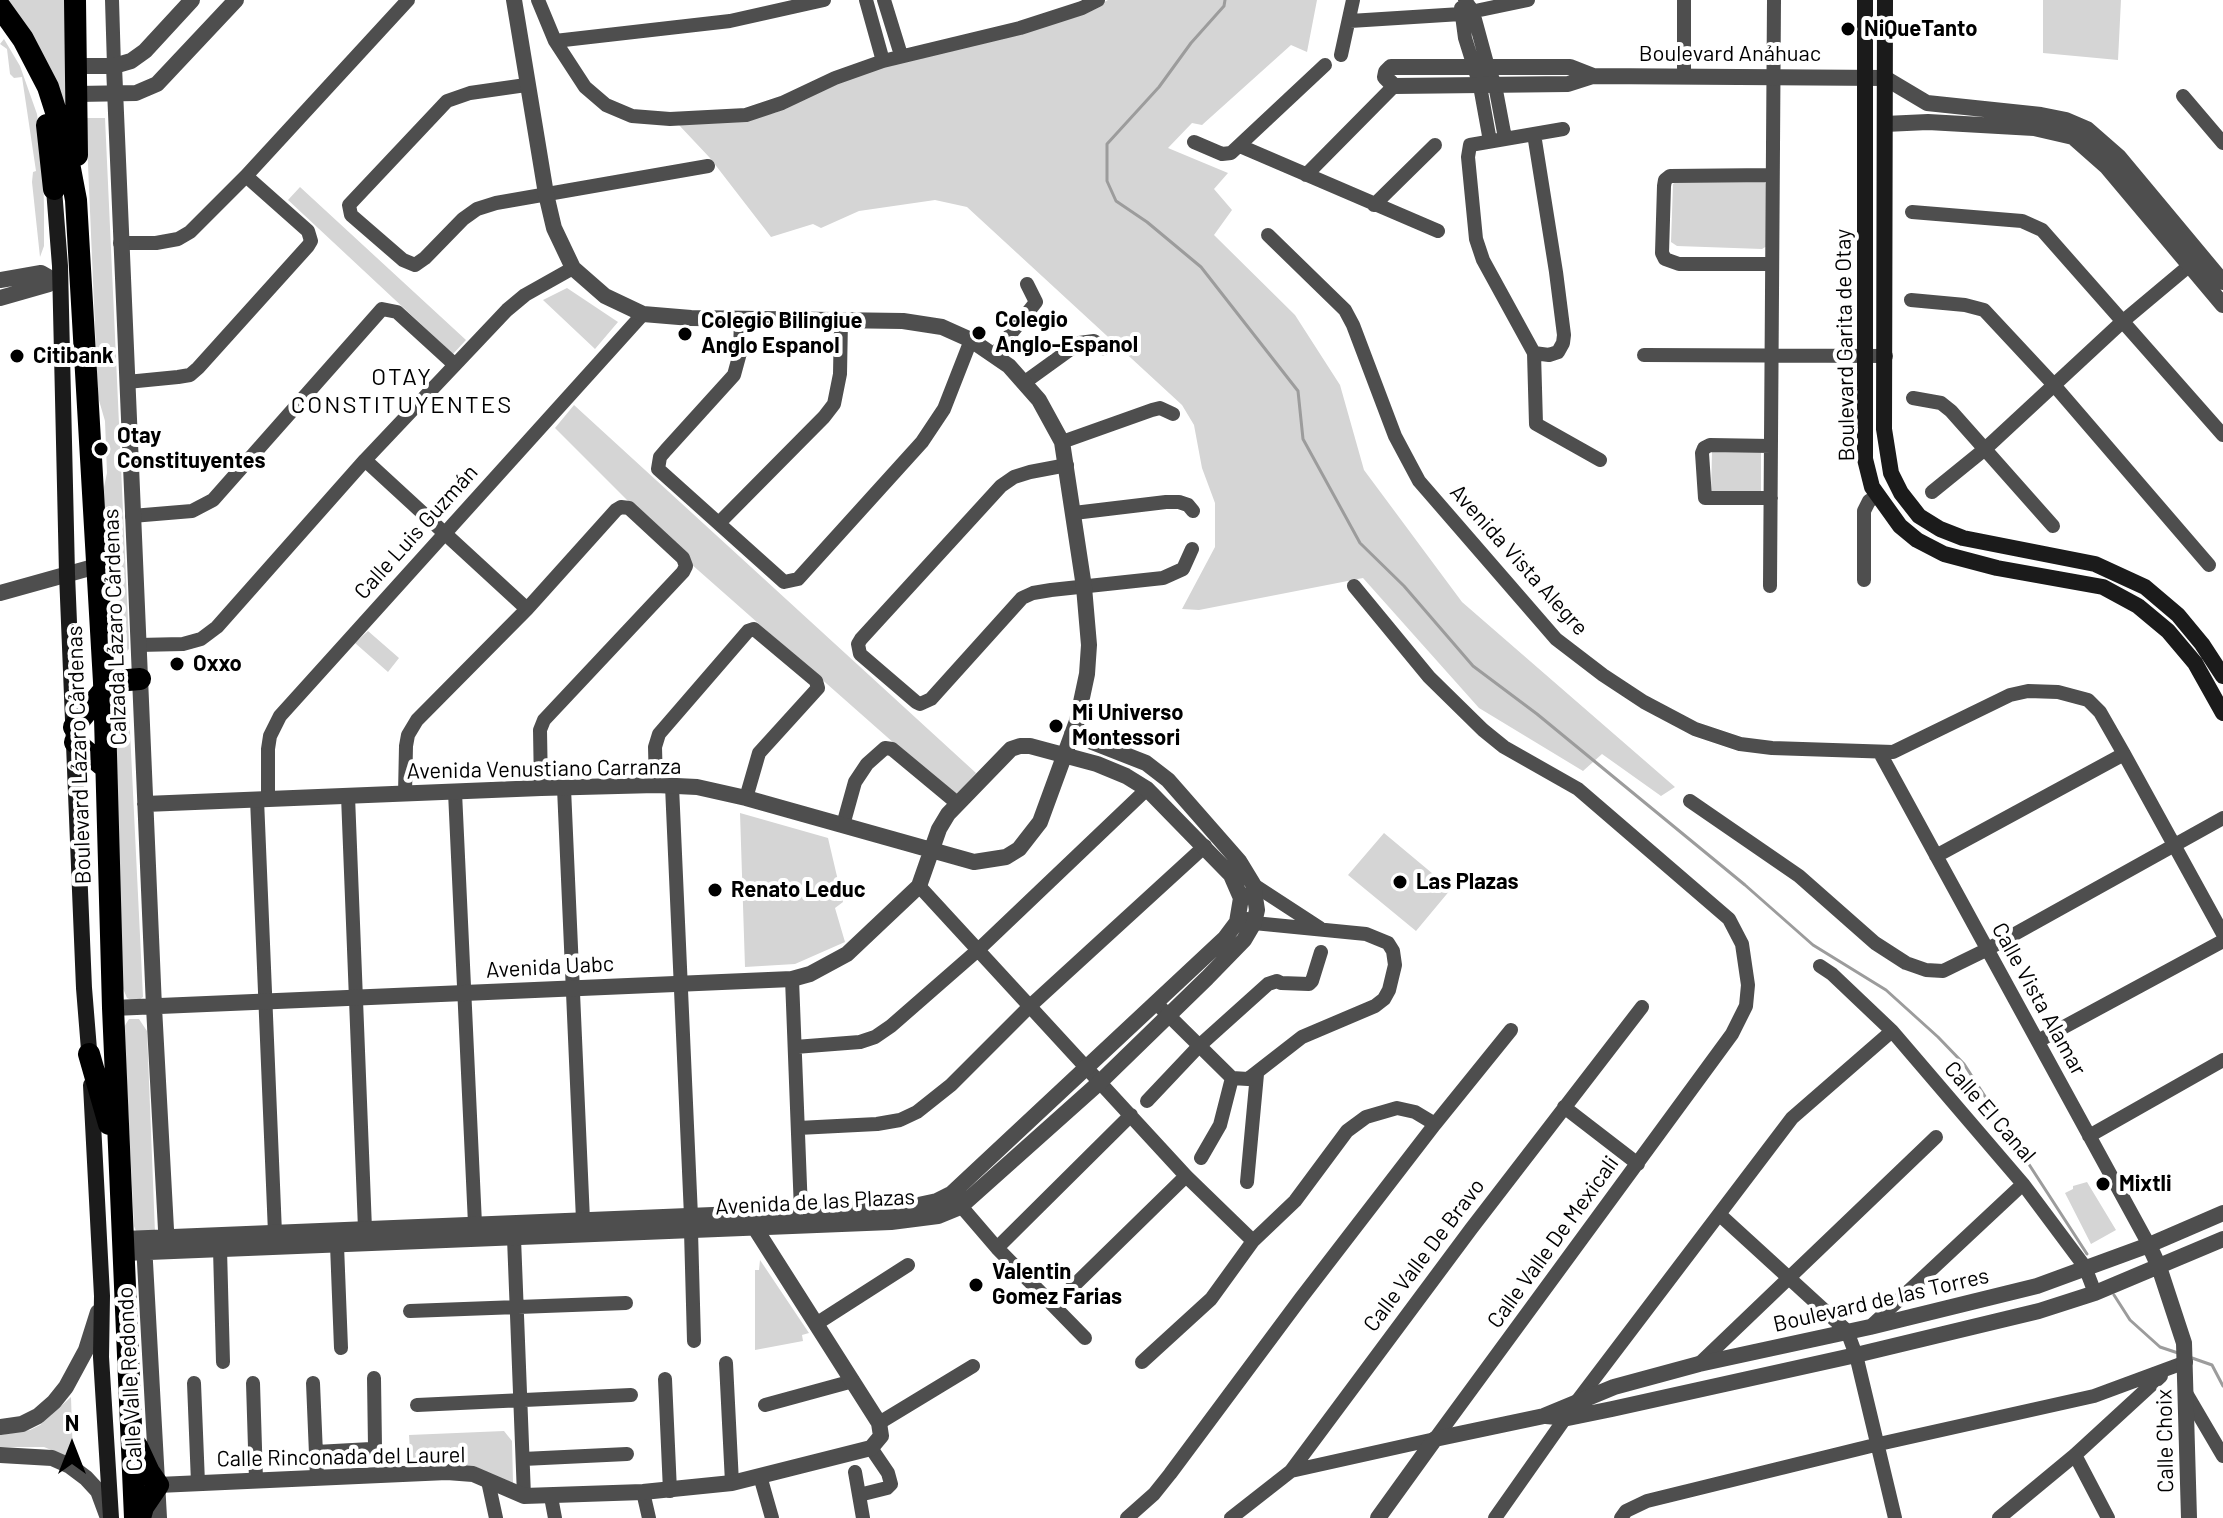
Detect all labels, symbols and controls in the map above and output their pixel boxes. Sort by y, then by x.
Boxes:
place label: NiQueTanto [1864,16,1977,42]
marker: NiQueTanto [1839,20,1857,38]
street label: Boulevard Anáhuac [1639,41,1821,67]
street label: Boulevard Garita de Otay [1830,228,1860,462]
place label: Colegio Anglo-Espanol [995,307,1138,358]
place label: Colegio Bilingiue Anglo Espanol [701,308,863,360]
marker: Colegio Anglo-Espanol [970,324,988,342]
marker: Colegio Bilingiue Anglo Espanol [676,325,694,343]
place label: Citibank [33,343,114,369]
marker: Citibank [8,347,26,365]
district label: OTAY CONSTITUYENTES [291,363,513,419]
place label: Otay Constituyentes [117,423,265,474]
marker: Otay Constituyentes [92,440,110,458]
street label: Calle Luis Guzmán [349,459,483,605]
street label: Avenida Vista Alegre [1444,479,1594,641]
street label: Calzada Lázaro Cárdenas [98,508,132,746]
street label: Boulevard Lázaro Cárdenas [61,625,97,885]
place label: Oxxo [193,651,242,677]
marker: Oxxo [168,655,186,673]
place label: Mi Universo Montessori [1072,700,1183,752]
marker: Mi Universo Montessori [1047,717,1065,735]
street label: Avenida Venustiano Carranza [406,753,682,785]
place label: Las Plazas [1416,869,1519,895]
marker: Las Plazas [1391,873,1409,891]
place label: Renato Leduc [731,877,865,903]
marker: Renato Leduc [706,881,724,899]
street label: Calle Vista Alamar [1986,918,2092,1080]
street label: Avenida Uabc [485,950,615,984]
street label: Calle El Canal [1939,1056,2041,1168]
street label: Calle Valle De Mexicali [1482,1151,1624,1333]
place label: Mixtli [2119,1171,2172,1197]
street label: Calle Valle De Bravo [1358,1173,1490,1337]
marker: Mixtli [2094,1175,2112,1193]
street label: Avenida de las Plazas [714,1184,916,1220]
place label: Valentin Gomez Farias [992,1259,1122,1310]
street label: Boulevard de las Torres [1771,1262,1991,1338]
marker: Valentin Gomez Farias [967,1276,985,1294]
street label: Calle Valle Redondo [112,1286,148,1472]
street label: Calle Choix [2151,1389,2179,1493]
north arrow [32,1406,112,1486]
text: N [65,1409,79,1435]
street label: Calle Rinconada del Laurel [216,1442,466,1472]

